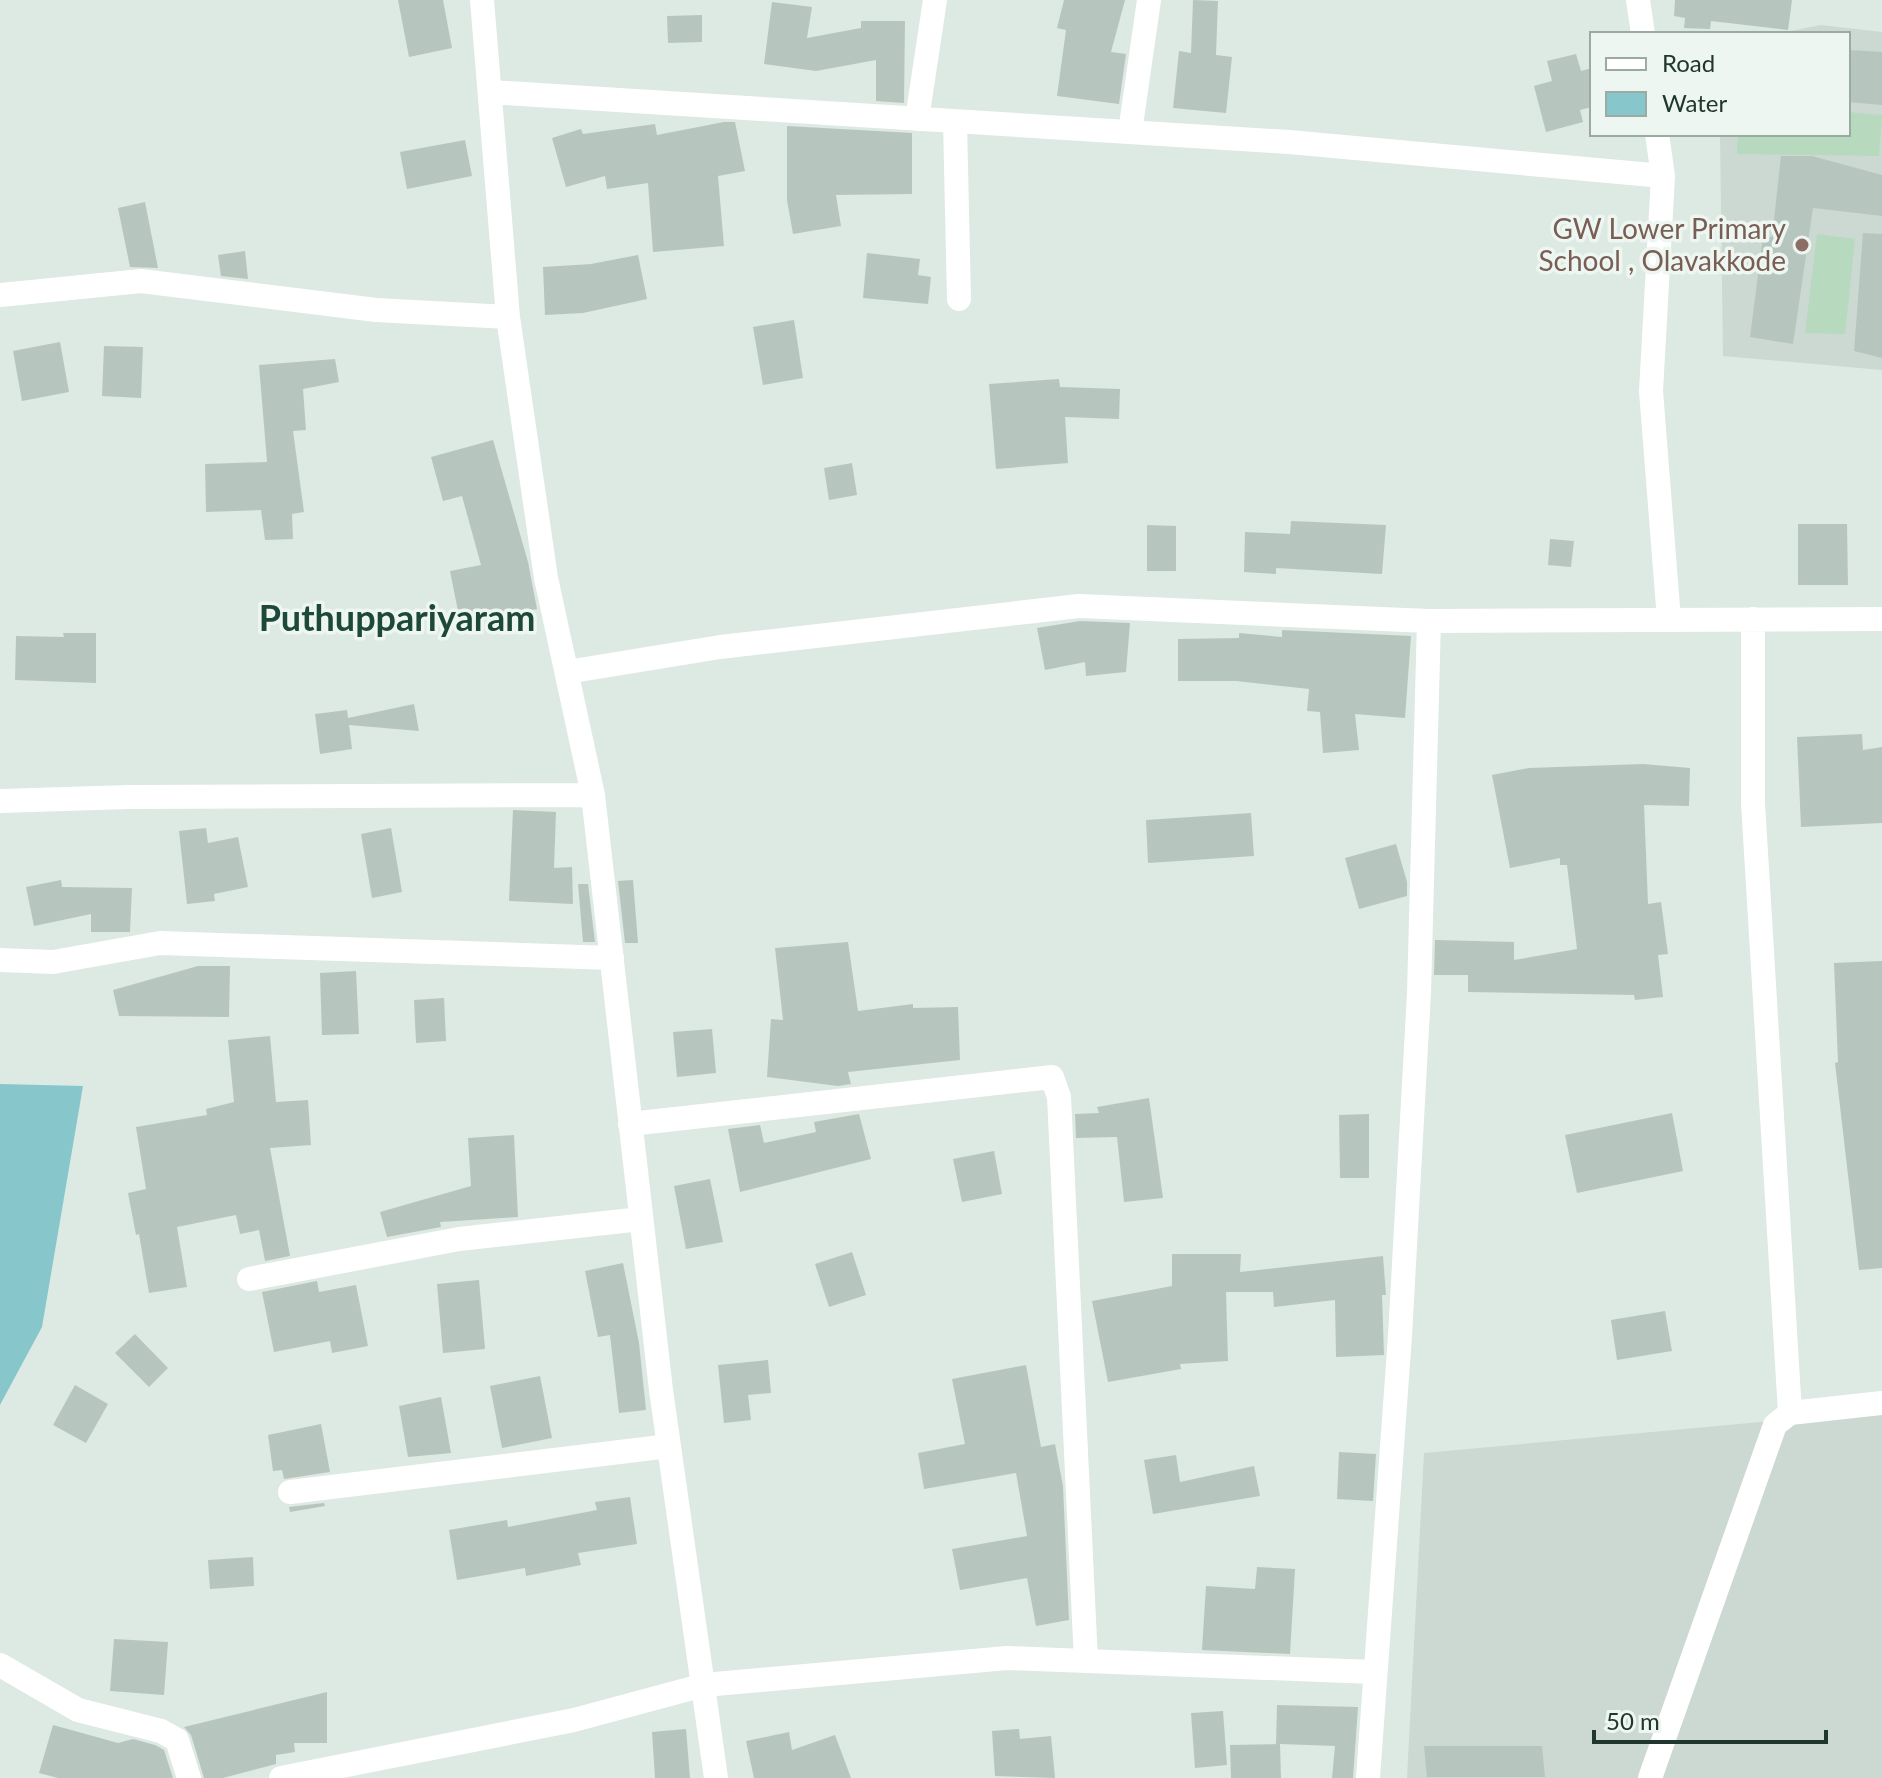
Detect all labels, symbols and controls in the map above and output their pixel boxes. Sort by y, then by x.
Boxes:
legend [1590,32,1850,136]
text: Road [1662,48,1715,77]
text: Water [1662,88,1727,117]
place label: GW Lower Primary School , Olavakkode [1538,211,1787,277]
marker: GW Lower Primary School , Olavakkode [1793,236,1811,254]
district label: Puthuppariyaram [259,595,535,639]
scale bar [1594,1694,1826,1744]
text: 50 m [1606,1706,1660,1735]

